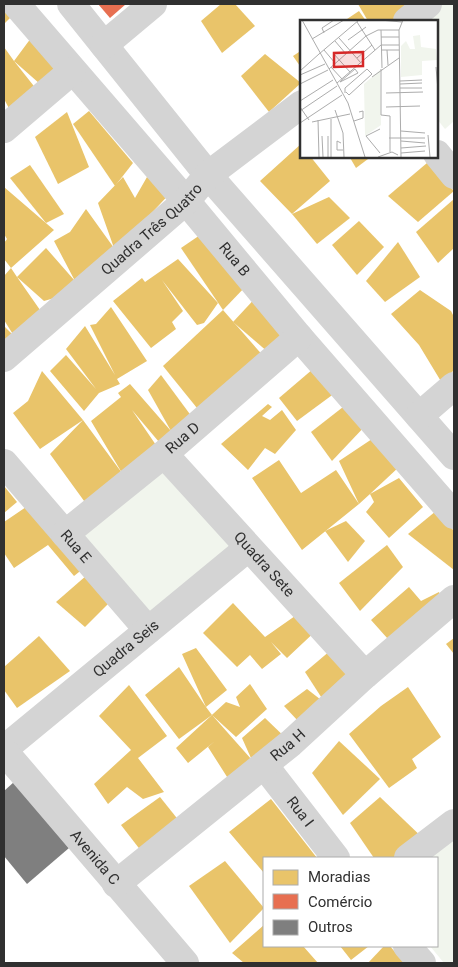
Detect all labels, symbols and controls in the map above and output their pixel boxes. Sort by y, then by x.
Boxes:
inset map [300,20,438,158]
street label: Quadra Três Quatro [97,180,206,279]
street label: Rua B [215,239,254,280]
street label: Rua D [162,418,203,457]
street label: Rua E [57,526,95,567]
street label: Quadra Sete [230,528,298,601]
street label: Quadra Seis [89,616,163,681]
street label: Rua H [267,725,309,765]
street label: Rua I [283,793,317,830]
street label: Avenida C [66,826,124,889]
legend [263,857,438,947]
text: Moradias [308,868,371,886]
text: Comércio [308,893,372,911]
text: Outros [308,918,353,936]

